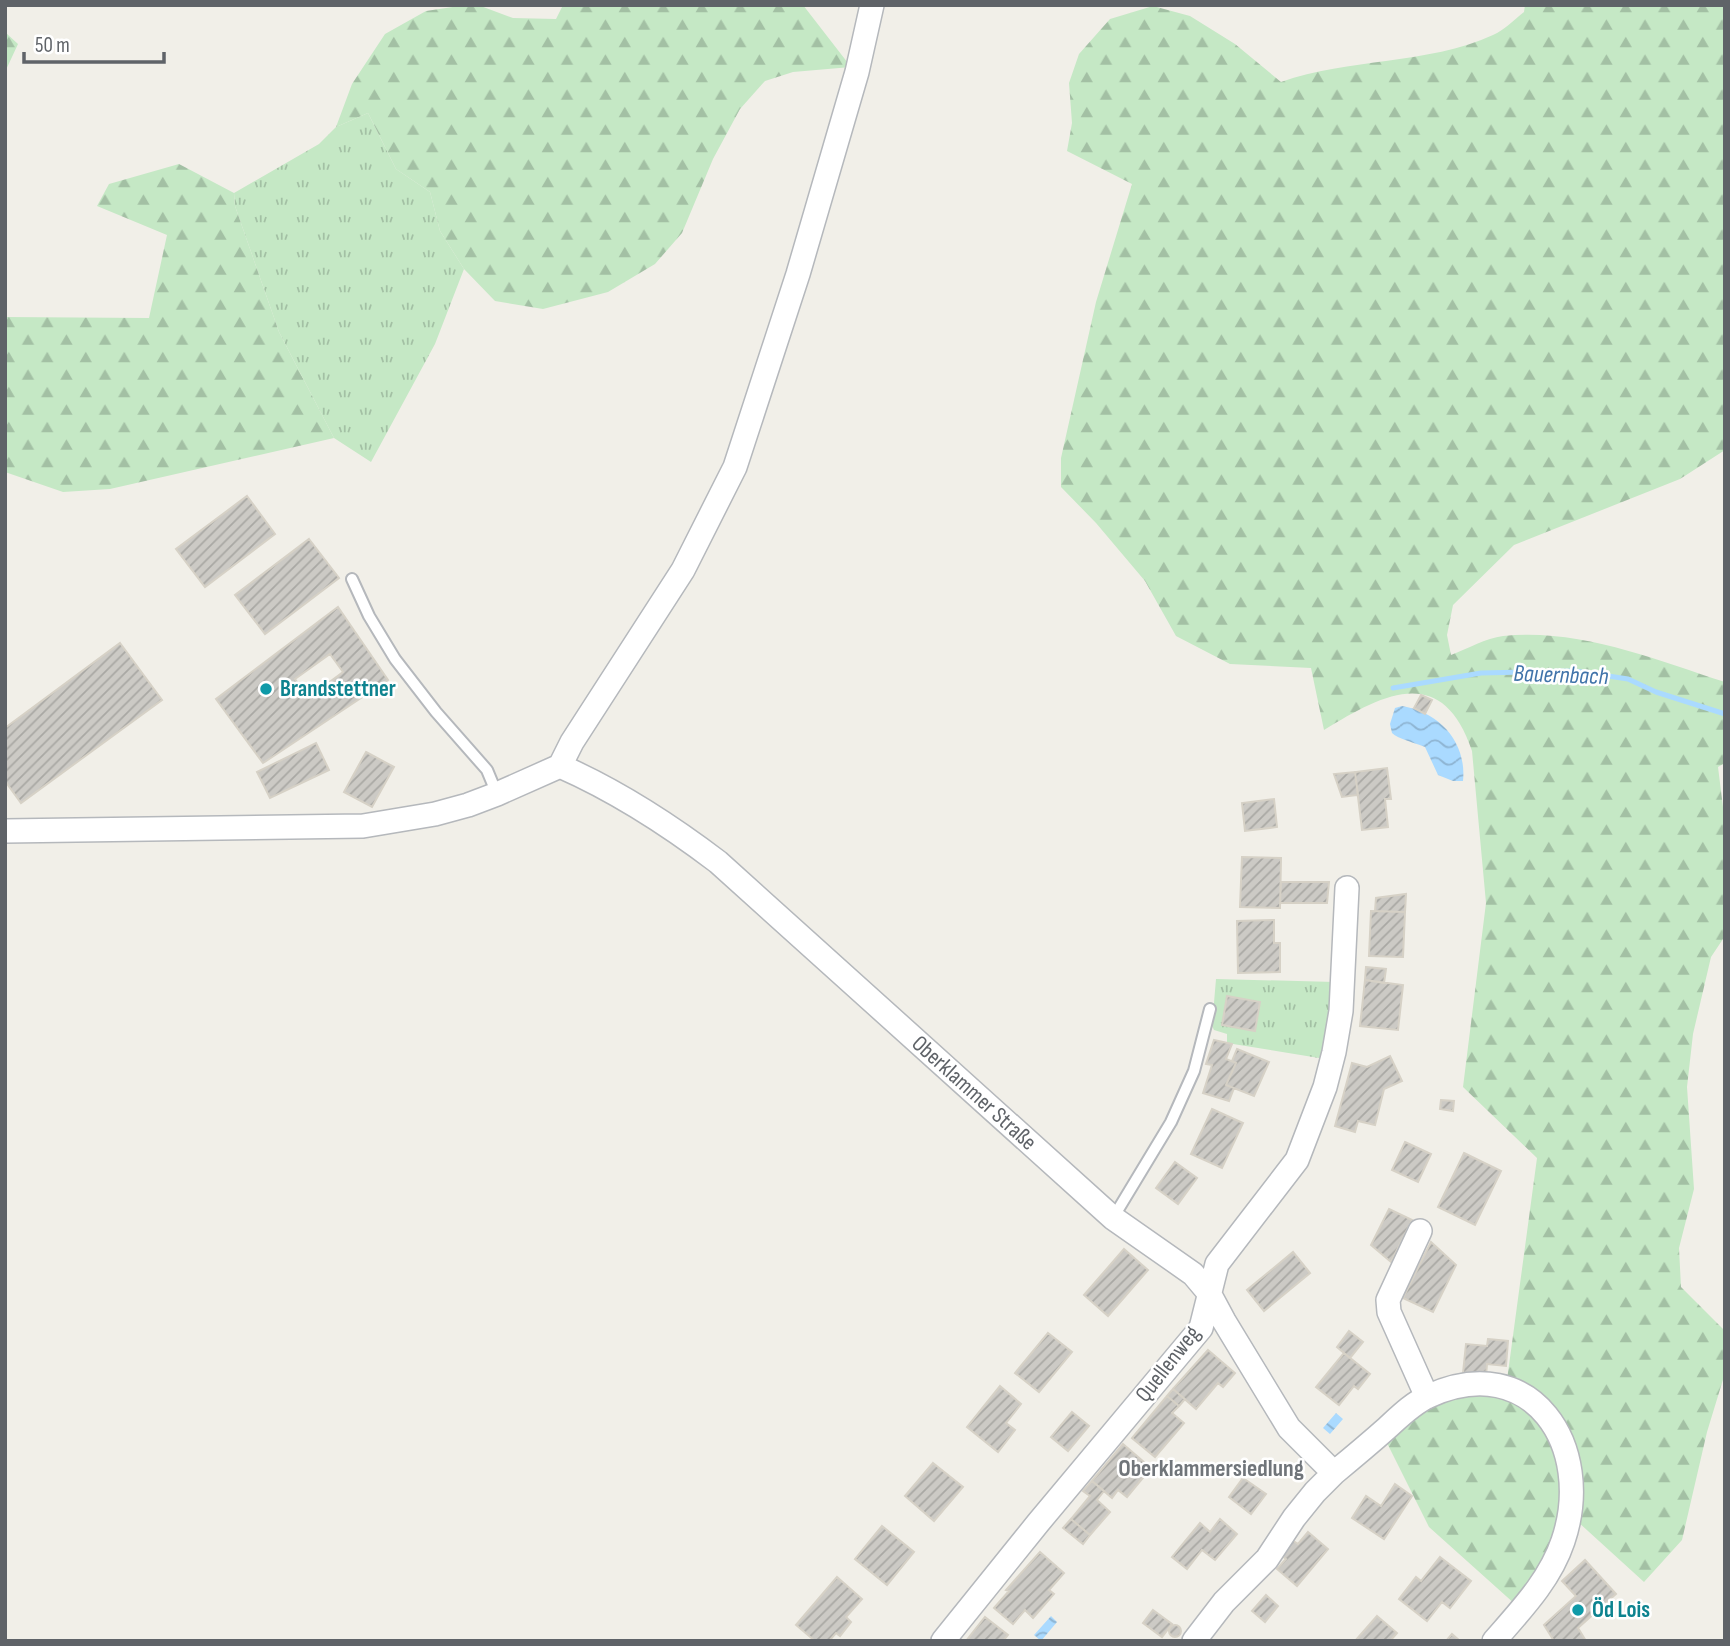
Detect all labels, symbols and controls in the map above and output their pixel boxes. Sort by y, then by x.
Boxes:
scale bar [24,21,164,65]
text: 50 m [35,33,70,58]
water label: Bauernbach [1513,659,1609,691]
place label: Brandstettner [280,675,396,703]
marker: Brandstettner [258,681,274,697]
street label: Oberklammer Straße [906,1030,1042,1156]
street label: Quellenweg [1130,1320,1206,1408]
district label: Oberklammersiedlung [1118,1454,1304,1483]
place label: Öd Lois [1592,1596,1650,1624]
marker: Öd Lois [1570,1602,1586,1618]

